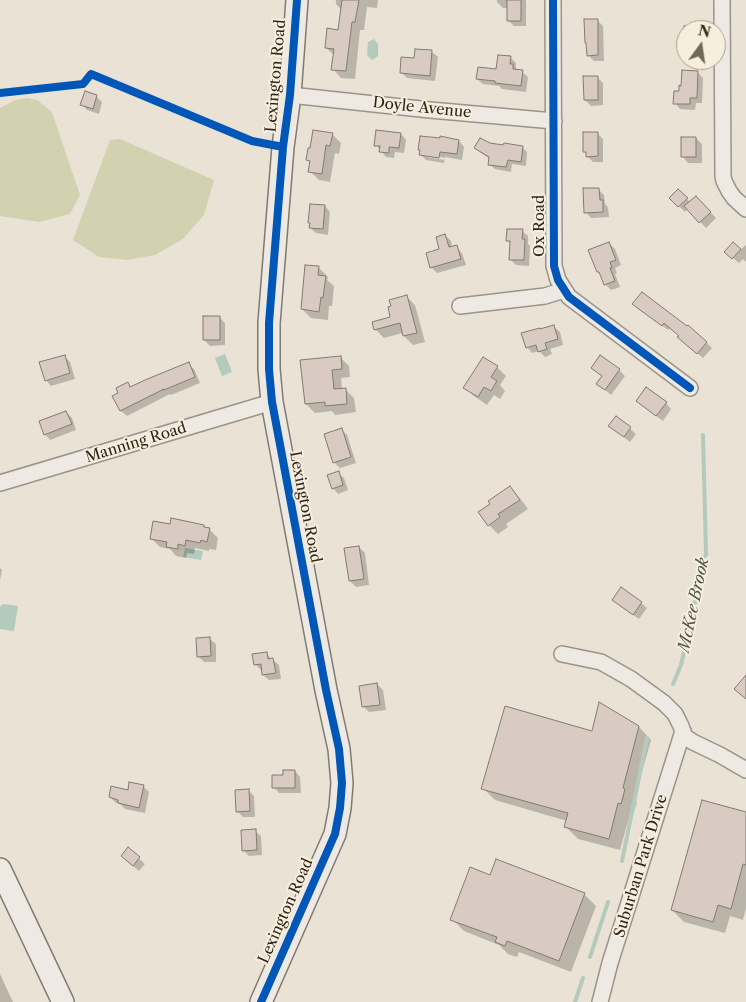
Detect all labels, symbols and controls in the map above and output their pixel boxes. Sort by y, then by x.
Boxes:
street label: Lexington Road [262,19,290,133]
north arrow [676,20,726,70]
text: N [696,21,712,42]
street label: Doyle Avenue [372,94,472,122]
street label: Ox Road [531,195,549,257]
street label: Manning Road [83,419,189,467]
street label: Lexington Road [285,450,325,564]
water label: McKee Brook [675,556,713,654]
street label: Suburban Park Drive [611,792,671,940]
street label: Lexington Road [255,856,317,966]

